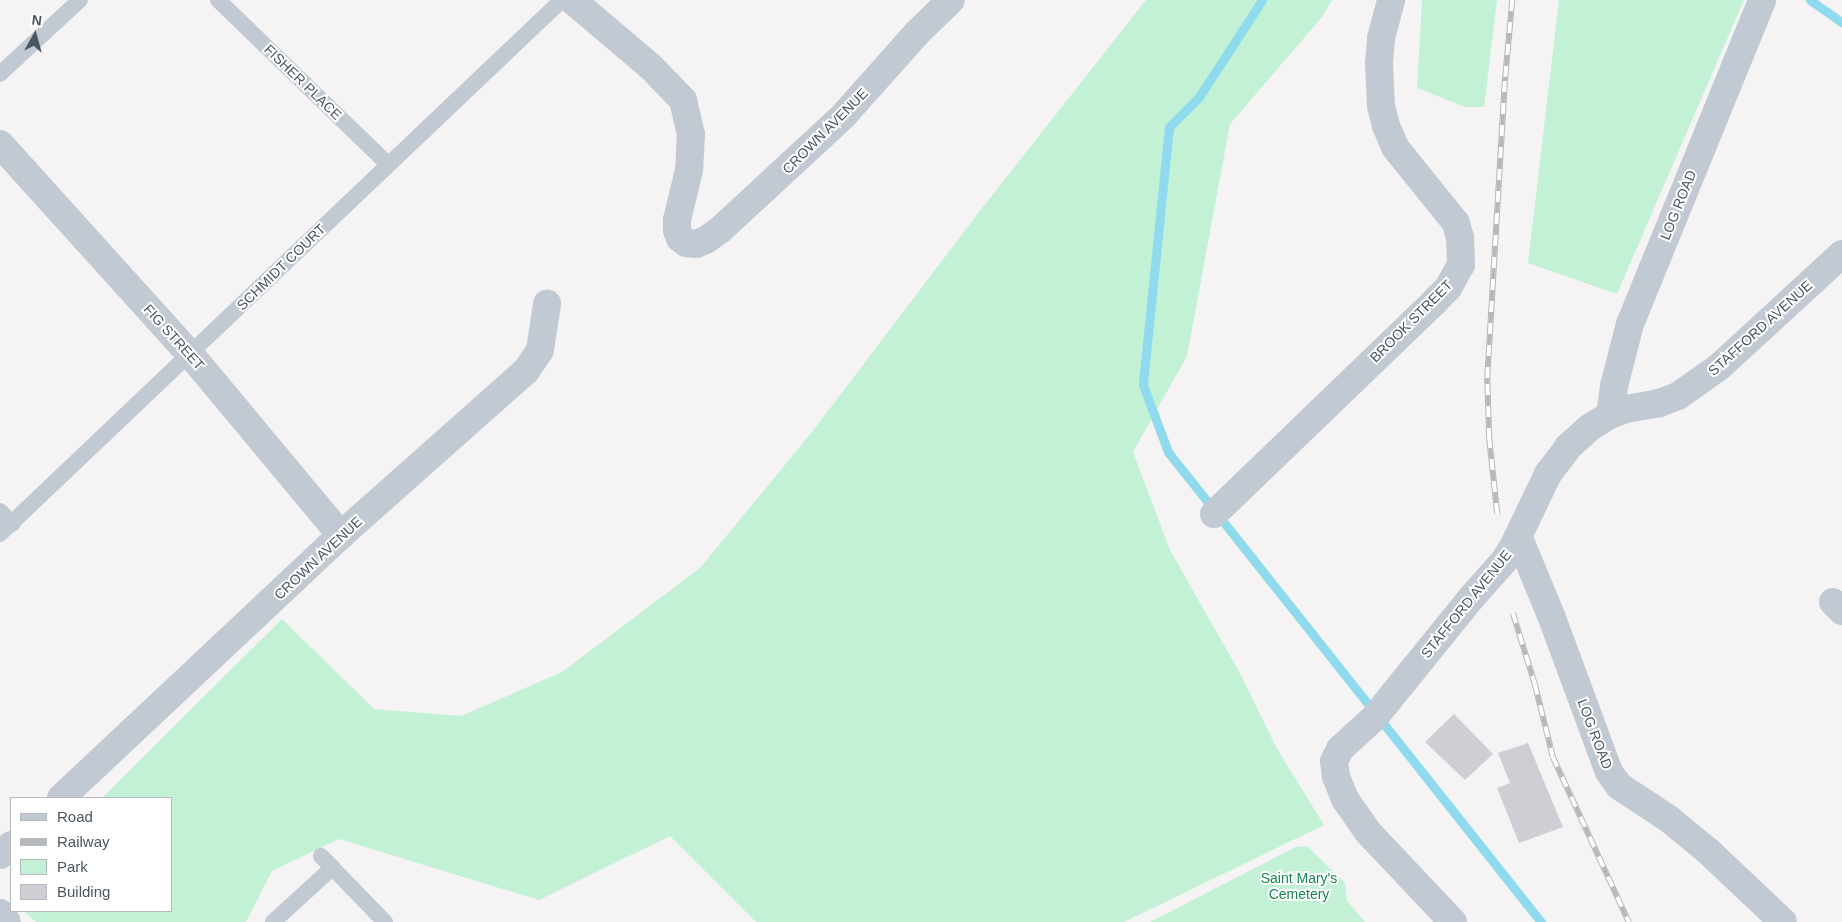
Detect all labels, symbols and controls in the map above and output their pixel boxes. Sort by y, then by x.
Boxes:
north arrow [10,10,60,60]
text: N [31,12,43,29]
street label: FISHER PLACE [261,41,345,123]
street label: CROWN AVENUE [778,84,872,178]
street label: LOG ROAD [1656,168,1700,242]
street label: SCHMIDT COURT [233,220,329,314]
street label: BROOK STREET [1366,276,1456,366]
street label: STAFFORD AVENUE [1704,277,1816,379]
street label: FIG STREET [140,301,208,373]
street label: CROWN AVENUE [270,513,366,603]
street label: STAFFORD AVENUE [1417,546,1515,662]
street label: LOG ROAD [1574,696,1616,772]
legend [10,797,172,912]
text: Road [57,808,93,825]
text: Railway [57,833,110,850]
text: Park [57,858,88,875]
park label: Saint Mary's Cemetery [1261,870,1337,902]
text: Building [57,883,110,900]

